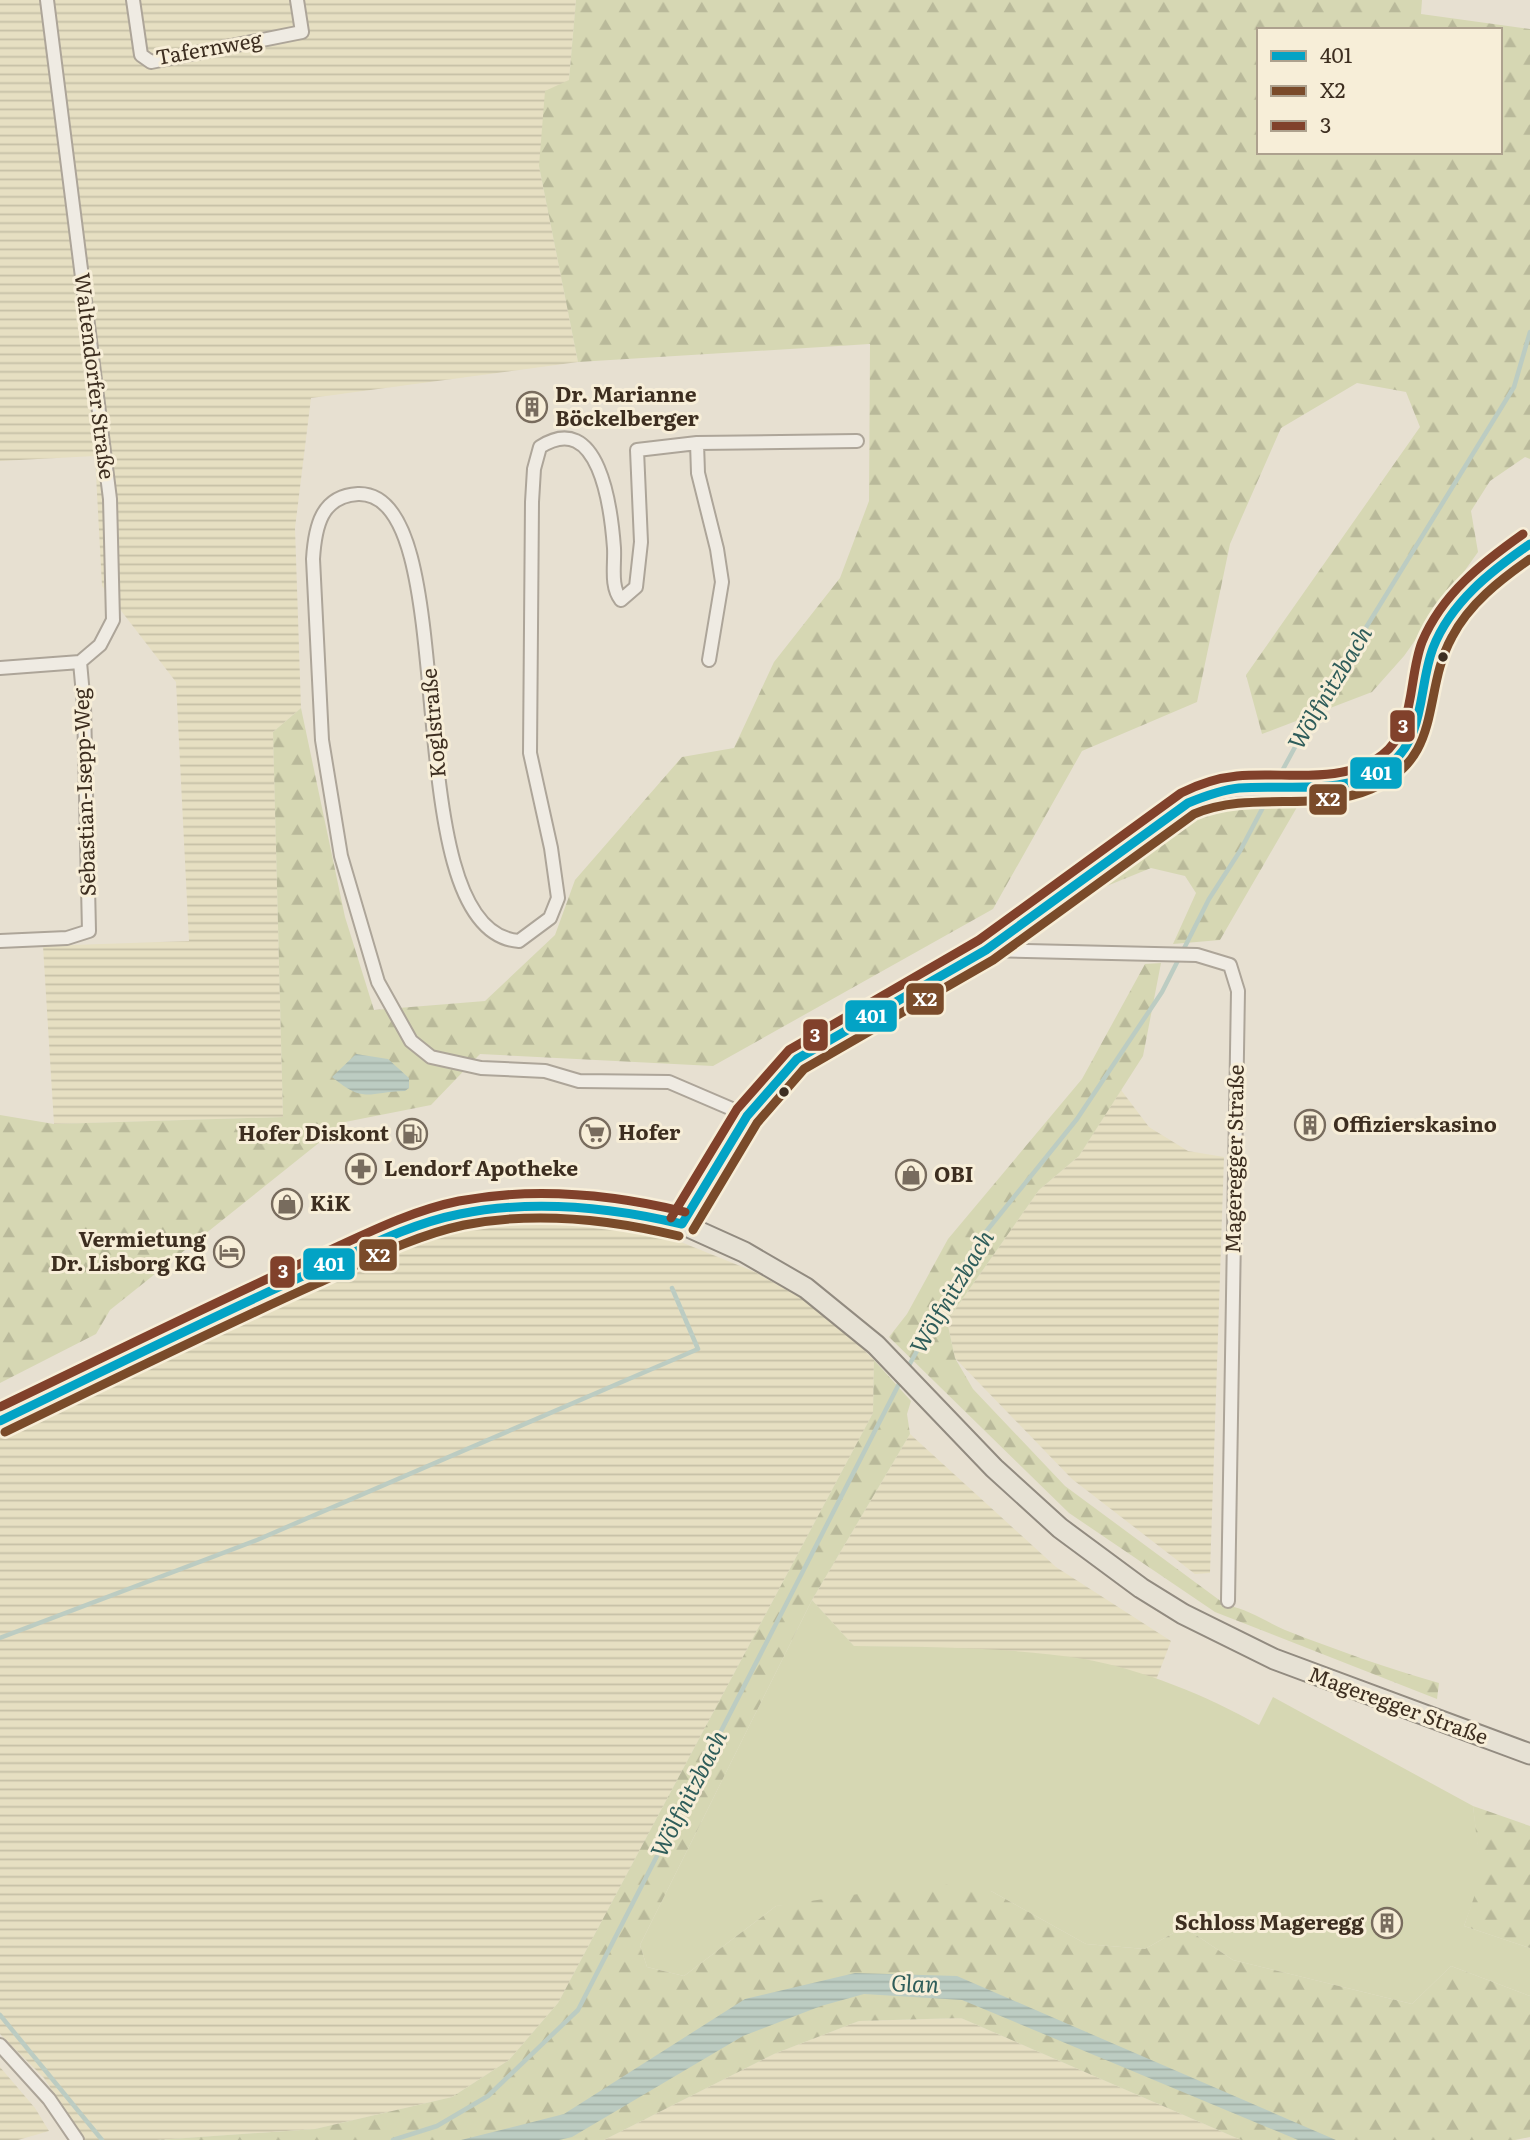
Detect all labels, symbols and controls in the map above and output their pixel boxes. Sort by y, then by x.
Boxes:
street label: Tafernweg [153,22,264,71]
legend [1257,28,1502,154]
text: 401 [1320,38,1353,69]
text: X2 [1320,73,1346,104]
text: 3 [1320,108,1331,139]
street label: Waltendorfer Straße [68,271,125,481]
place label: Dr. Marianne Böckelberger [555,377,700,432]
building icon: Dr. Marianne Böckelberger [515,390,549,424]
water label: Wölfnitzbach [1278,618,1379,755]
unlabelled marker [1436,650,1450,664]
street label: Koglstraße [411,667,452,779]
street label: Sebastian-Isepp-Weg [63,687,102,897]
line badge: 3 [1389,709,1416,743]
text: 3 [1398,711,1408,739]
line badge: 401 [1349,756,1403,790]
text: 401 [1360,758,1392,786]
line badge: X2 [1308,783,1348,816]
text: X2 [1316,784,1340,812]
line badge: X2 [905,982,945,1016]
text: X2 [913,984,937,1012]
line badge: 401 [844,999,898,1033]
text: 401 [855,1001,887,1029]
line badge: 3 [802,1018,829,1052]
text: 3 [810,1020,820,1048]
street label: Mageregger Straße [1215,1064,1250,1254]
unlabelled marker [777,1085,791,1099]
place label: Offizierskasino [1333,1107,1497,1138]
building icon: Offizierskasino [1293,1108,1327,1142]
place label: Hofer [618,1115,681,1146]
place label: Hofer Diskont [238,1116,390,1147]
supermarket icon: Hofer [578,1116,612,1150]
fuel station icon: Hofer Diskont [395,1117,429,1151]
place label: Lendorf Apotheke [384,1151,578,1182]
pharmacy icon: Lendorf Apotheke [344,1152,378,1186]
place label: OBI [934,1157,974,1188]
shop icon: OBI [894,1158,928,1192]
place label: KiK [310,1186,351,1217]
shop icon: KiK [270,1187,304,1221]
place label: Vermietung Dr. Lisborg KG [50,1222,206,1277]
water label: Wölfnitzbach [900,1222,1001,1359]
hotel icon: Vermietung Dr. Lisborg KG [212,1235,246,1269]
line badge: X2 [358,1238,398,1272]
text: X2 [366,1240,390,1268]
line badge: 401 [302,1247,356,1281]
text: 401 [313,1249,345,1277]
line badge: 3 [269,1255,296,1289]
text: 3 [278,1256,288,1284]
street label: Mageregger Straße [1305,1657,1493,1751]
water label: Wölfnitzbach [641,1723,734,1863]
place label: Schloss Mageregg [1175,1905,1364,1936]
building icon: Schloss Mageregg [1370,1906,1404,1940]
water label: Glan [891,1964,940,2000]

